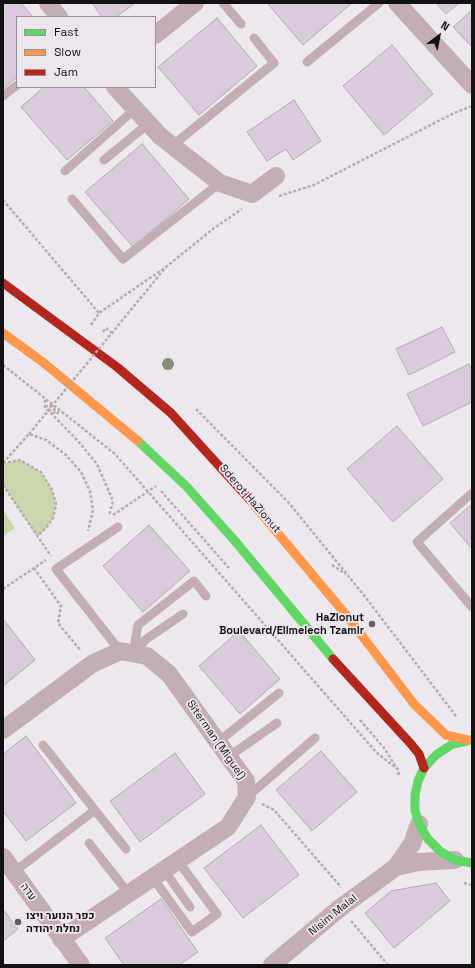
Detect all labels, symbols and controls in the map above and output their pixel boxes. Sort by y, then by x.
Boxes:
legend [16,16,156,88]
north arrow [419,16,459,56]
text: N [439,18,452,34]
text: Fast [54,24,79,40]
text: Slow [54,44,81,60]
text: Jam [54,64,78,80]
street label: Sderot HaZionut [217,462,283,536]
place label: HaZionut Boulevard/Elimelech Tzamir [219,611,364,637]
marker: HaZionut Boulevard/Elimelech Tzamir [367,619,377,629]
street label: Siterman (Miguel) [184,698,248,782]
street label: עדה [17,881,39,903]
street label: Nisim Malal [306,892,360,938]
place label: כפר הנוער ויצו נחלת יהודה [26,909,95,935]
marker: כפר הנוער ויצו נחלת יהודה [13,917,23,927]

